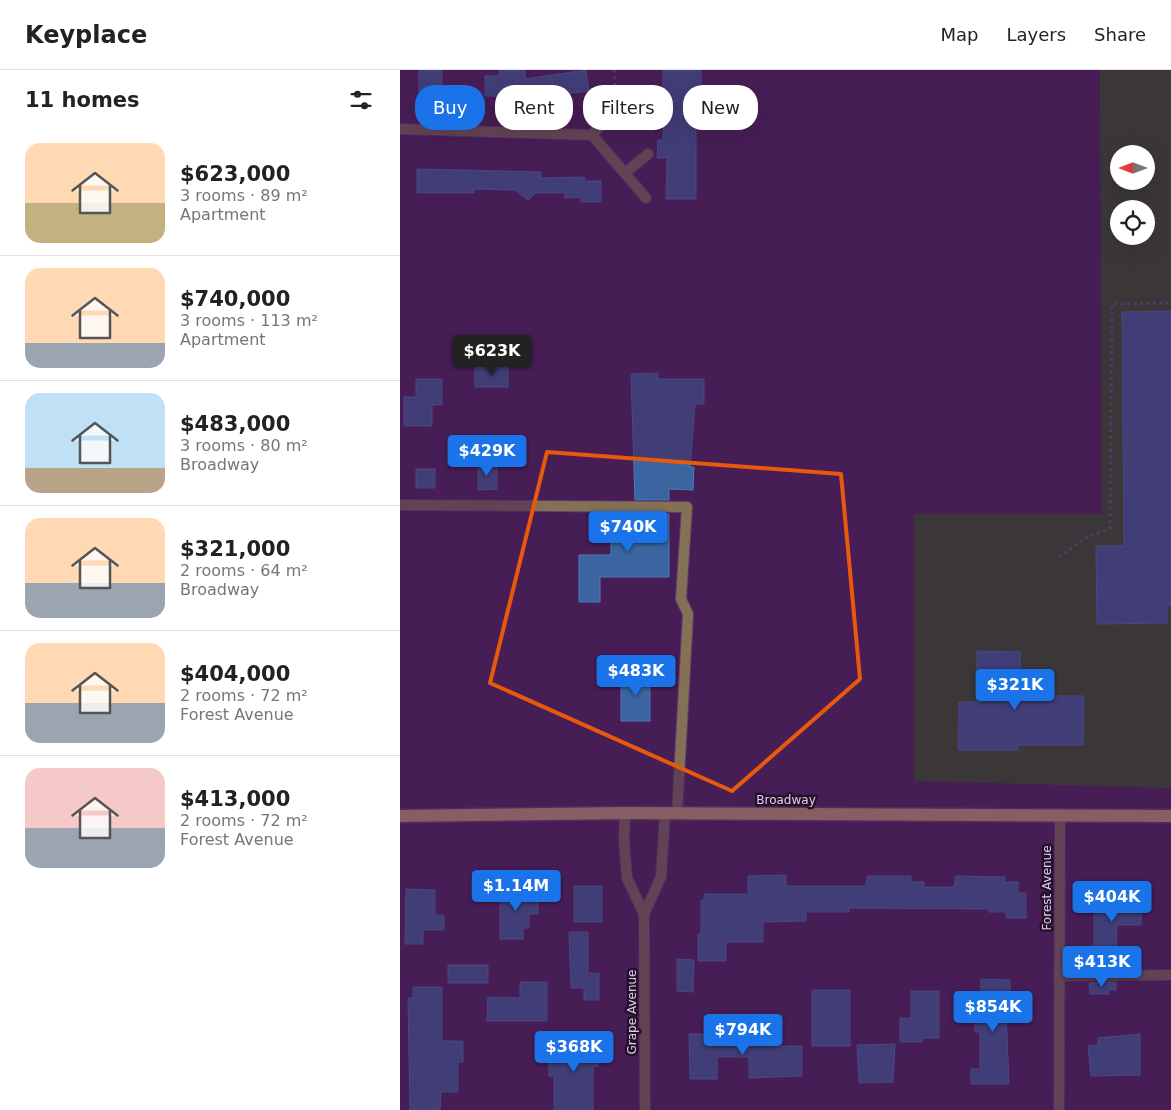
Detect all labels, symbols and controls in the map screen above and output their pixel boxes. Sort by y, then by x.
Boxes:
text: Keyplace [25,21,147,49]
text: Map [940,24,978,45]
text: Layers [1006,24,1066,45]
text: Share [1094,24,1146,45]
chip: Buy [415,85,485,130]
chip: Rent [495,85,573,130]
chip: Filters [583,85,673,130]
chip: New [683,85,758,130]
icon: filters [347,86,375,114]
text: 11 homes [25,88,140,112]
north arrow [1110,145,1155,190]
map controls [1110,145,1155,245]
text: $623,000 [180,162,290,186]
icon: home [65,163,125,223]
text: 3 rooms · 89 m² [180,186,308,205]
button: locate [1110,200,1155,245]
text: Apartment [180,205,266,224]
text: $740,000 [180,287,290,311]
icon: home [65,288,125,348]
text: 3 rooms · 113 m² [180,311,318,330]
text: Apartment [180,330,266,349]
pin: $623K [457,334,527,377]
text: $623K [464,341,520,360]
text: $483,000 [180,412,290,436]
icon: home [65,413,125,473]
pin: $429K [452,434,522,477]
text: 3 rooms · 80 m² [180,436,308,455]
text: $429K [459,441,515,460]
text: Broadway [180,455,259,474]
pin: $740K [593,510,663,553]
text: $740K [600,517,656,536]
text: $321,000 [180,537,290,561]
icon: home [65,538,125,598]
text: 2 rooms · 64 m² [180,561,308,580]
text: Broadway [180,580,259,599]
pin: $483K [601,654,671,697]
text: $483K [608,661,664,680]
text: $404,000 [180,662,290,686]
icon: home [65,663,125,723]
pin: $321K [980,668,1050,711]
text: $321K [987,675,1043,694]
text: 2 rooms · 72 m² [180,686,308,705]
text: Forest Avenue [180,705,294,724]
text: $413,000 [180,787,290,811]
icon: home [65,788,125,848]
street label: Broadway [756,793,816,807]
text: 2 rooms · 72 m² [180,811,308,830]
text: Forest Avenue [180,830,294,849]
street label: Forest Avenue [1040,845,1054,931]
pin: $1.14M [475,870,557,912]
text: $1.14M [483,876,549,895]
pin: $404K [1077,880,1147,923]
text: $404K [1084,887,1140,906]
pin: $413K [1067,946,1137,988]
text: $413K [1074,952,1130,971]
street label: Grape Avenue [625,970,639,1054]
pin: $854K [958,990,1028,1033]
text: $854K [965,997,1021,1016]
pin: $794K [708,1014,778,1056]
text: $794K [715,1020,771,1039]
pin: $368K [539,1030,609,1073]
text: $368K [546,1037,602,1056]

